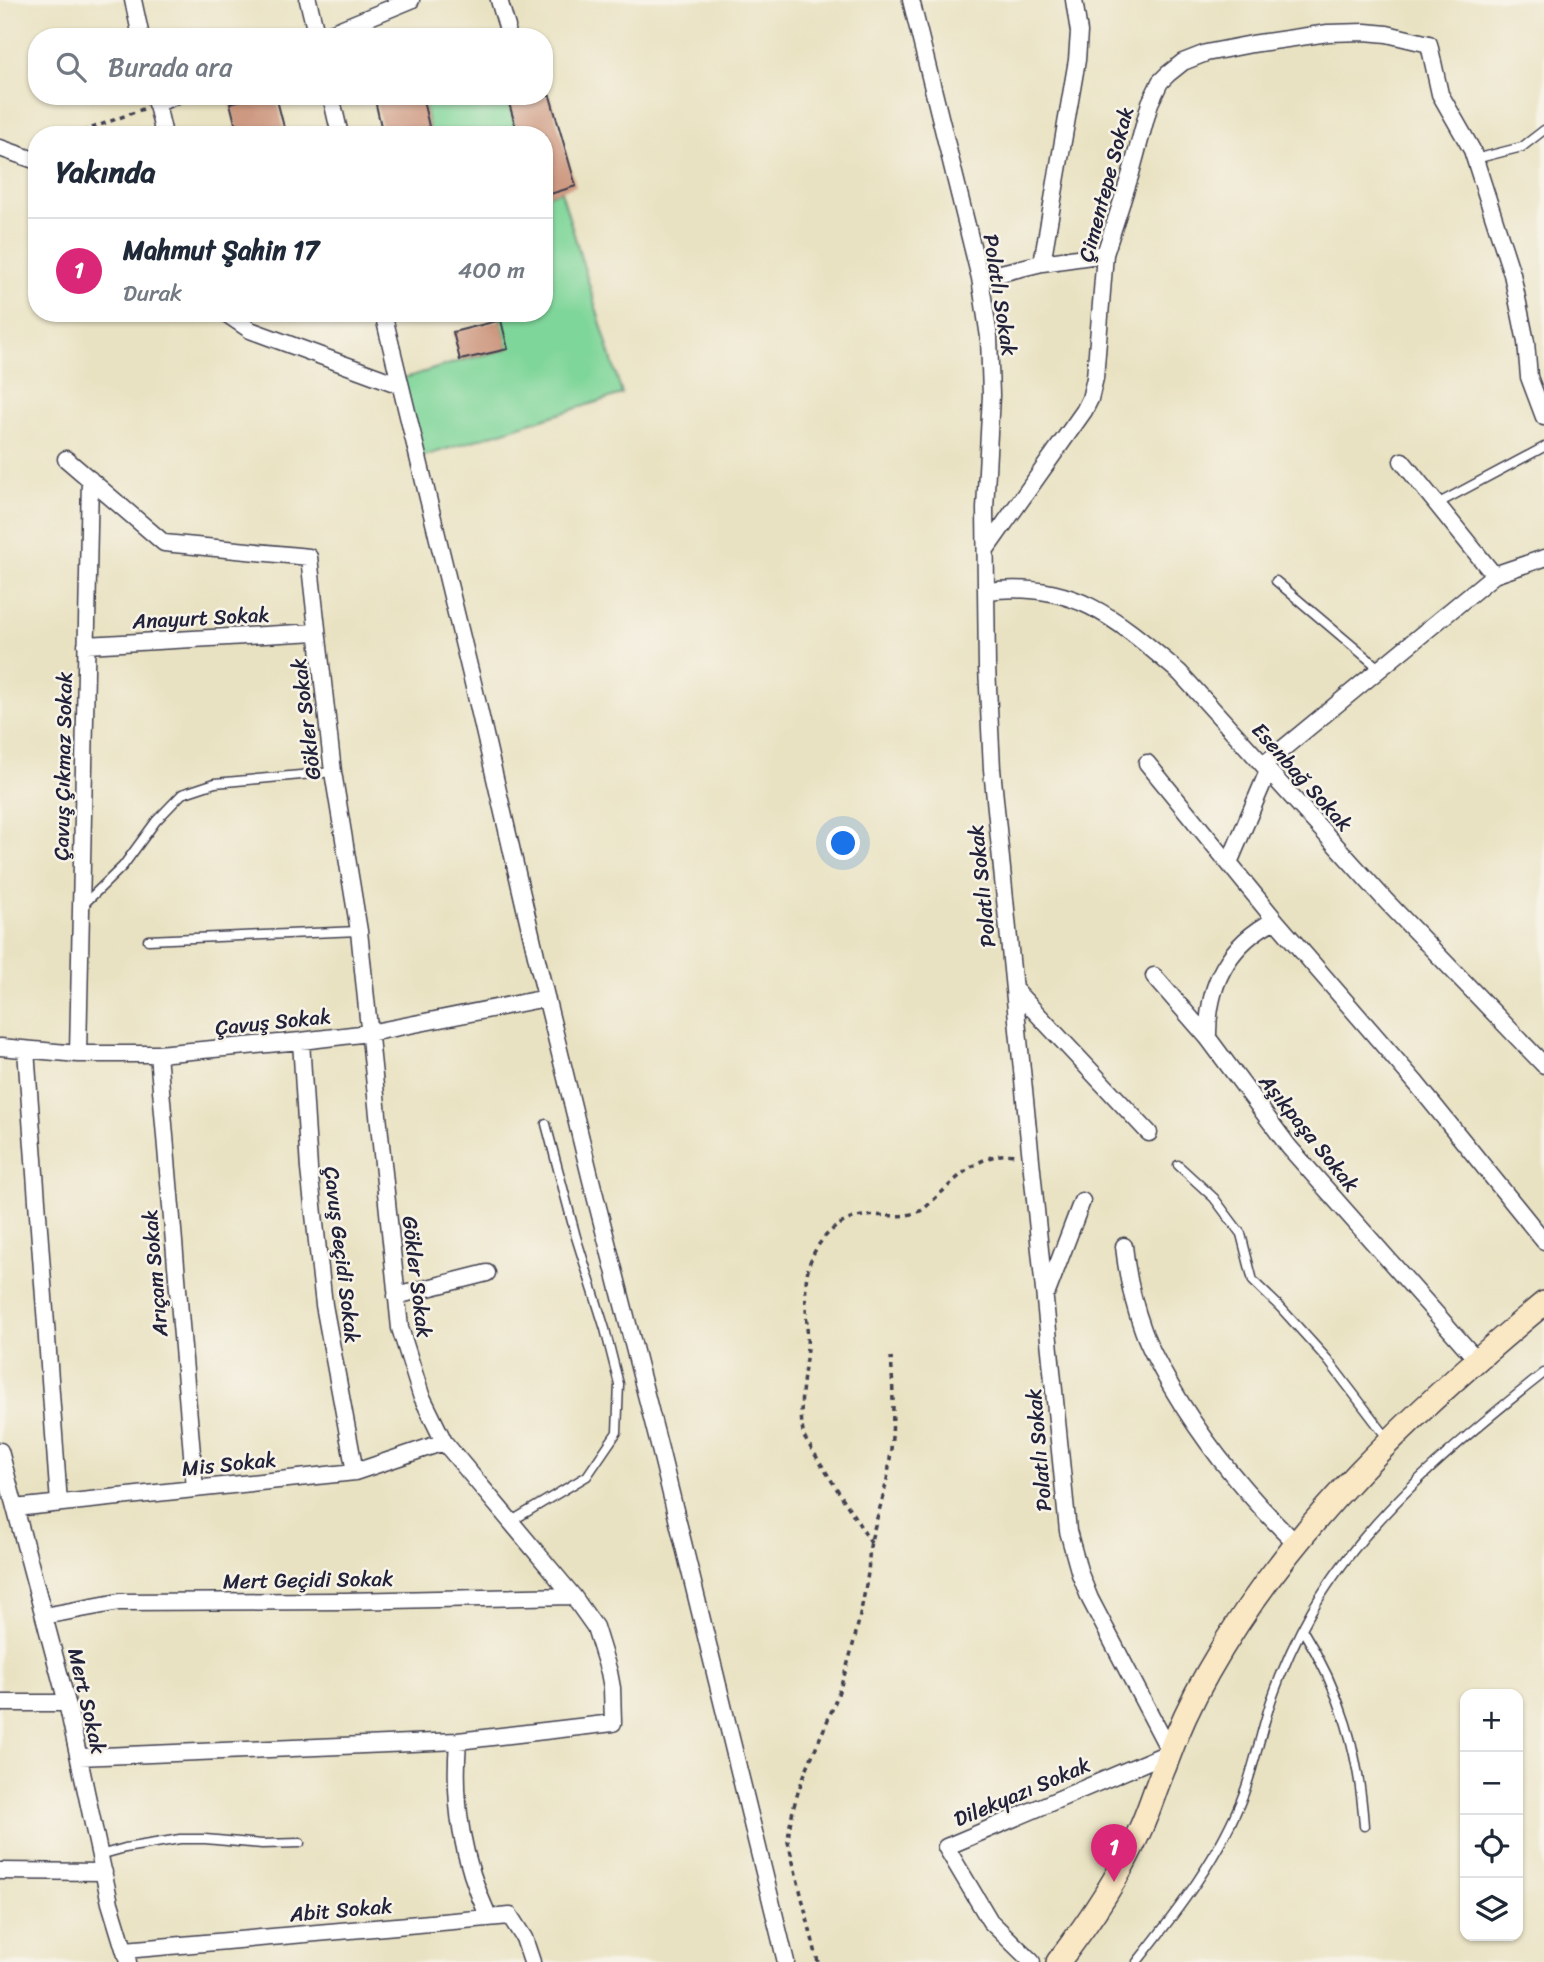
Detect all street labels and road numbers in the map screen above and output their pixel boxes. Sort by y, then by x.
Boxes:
street label: Çimentepe Sokak [1067,102,1145,266]
street label: Polatlı Sokak [972,231,1028,359]
street label: Anayurt Sokak [130,595,271,641]
street label: Gökler Sokak [280,656,332,782]
street label: Çavuş Çıkmaz Sokak [42,671,84,861]
street label: Esenbağ Sokak [1242,713,1362,841]
street label: Polatlı Sokak [957,823,1007,949]
street label: Çavuş Sokak [213,997,333,1047]
street label: Aşıkpaşa Sokak [1248,1064,1369,1201]
street label: Çavuş Geçidi Sokak [312,1164,372,1346]
street label: Arıçam Sokak [131,1208,180,1339]
street label: Gökler Sokak [391,1214,443,1340]
street label: Polatlı Sokak [1015,1387,1063,1513]
street label: Mis Sokak [180,1440,278,1488]
street label: Mert Geçidi Sokak [223,1560,393,1600]
street label: Mert Sokak [56,1644,118,1759]
street label: Dilekyazı Sokak [948,1746,1096,1838]
street label: Abit Sokak [287,1887,395,1933]

